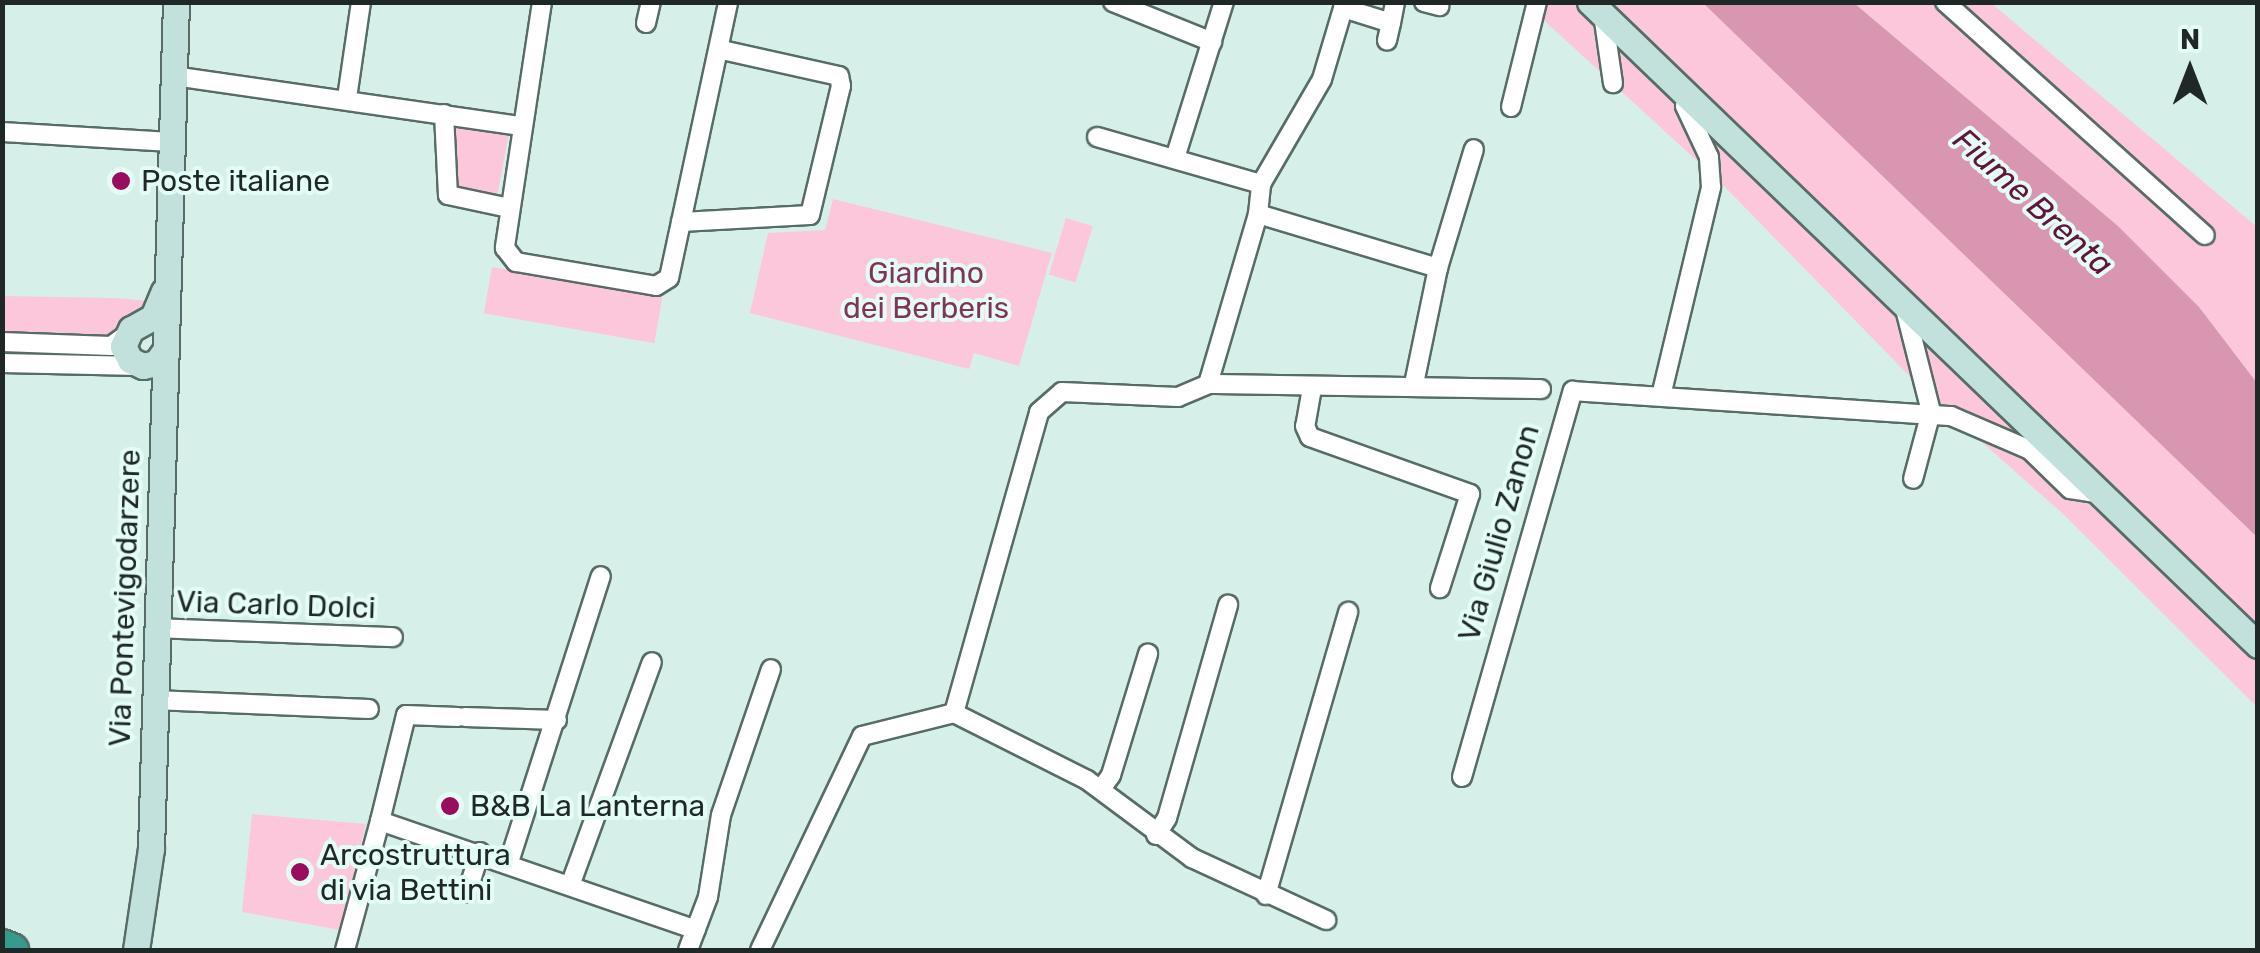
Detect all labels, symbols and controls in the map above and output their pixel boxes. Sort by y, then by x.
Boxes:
north arrow [2140,20,2240,120]
text: N [2180,23,2200,56]
water label: Fiume Brenta [1945,120,2121,284]
place label: Poste italiane [141,163,330,199]
marker: Poste italiane [110,170,132,192]
park label: Giardino dei Berberis [843,255,1009,326]
street label: Via Giulio Zanon [1451,421,1547,645]
street label: Via Pontevigodarzere [102,449,148,747]
street label: Via Carlo Dolci [176,584,376,626]
place label: B&B La Lanterna [470,788,705,824]
marker: B&B La Lanterna [439,795,461,817]
place label: Arcostruttura di via Bettini [320,837,511,908]
marker: Arcostruttura di via Bettini [289,861,311,883]

